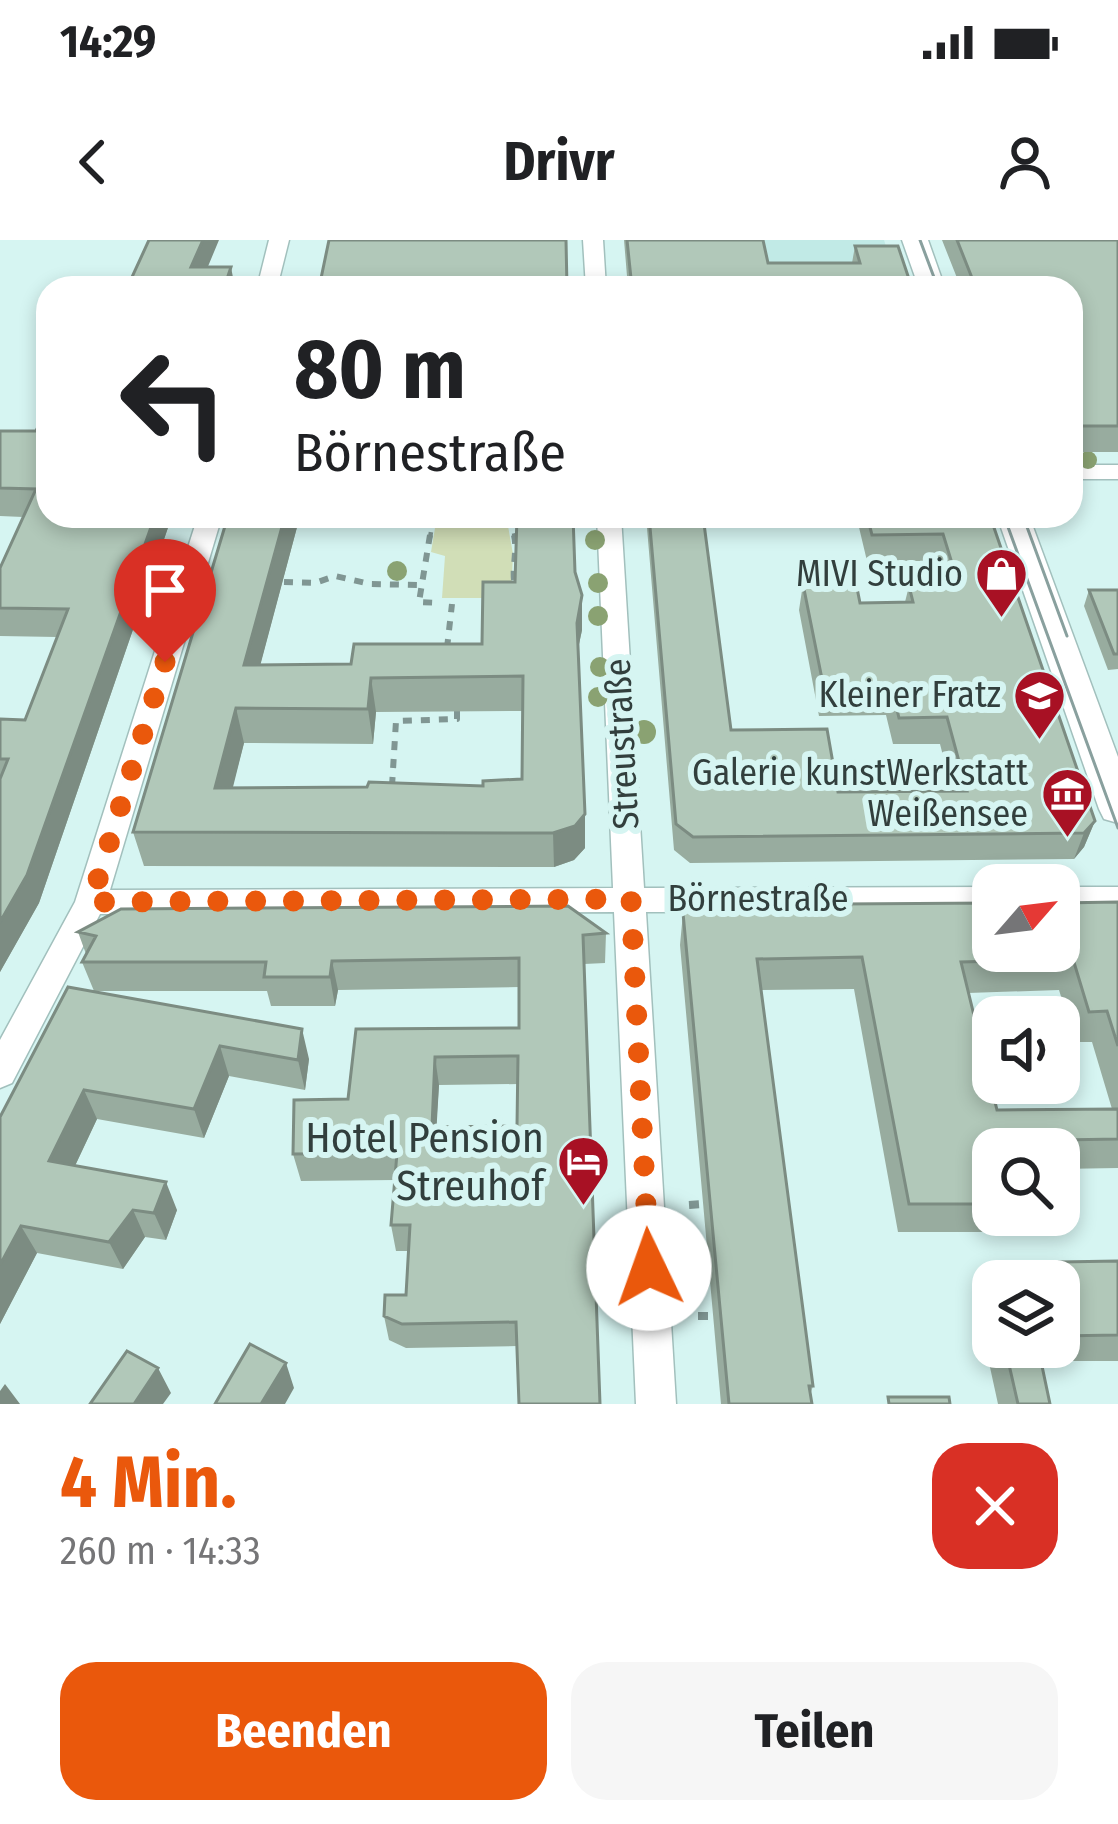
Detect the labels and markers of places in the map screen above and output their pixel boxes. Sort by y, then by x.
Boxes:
pin [114,539,216,662]
shop icon: MIVI Studio [974,546,1030,620]
place label: MIVI Studio [796,552,963,596]
school or university icon: Kleiner Fratz [1012,667,1068,741]
place label: Kleiner Fratz [818,673,1001,717]
place label: Galerie kunstWerkstatt Weißensee [692,751,1028,836]
museum icon: Galerie kunstWerkstatt Weißensee [1039,766,1095,840]
place label: Hotel Pension Streuhof [305,1113,547,1211]
hotel icon: Hotel Pension Streuhof [555,1134,611,1208]

